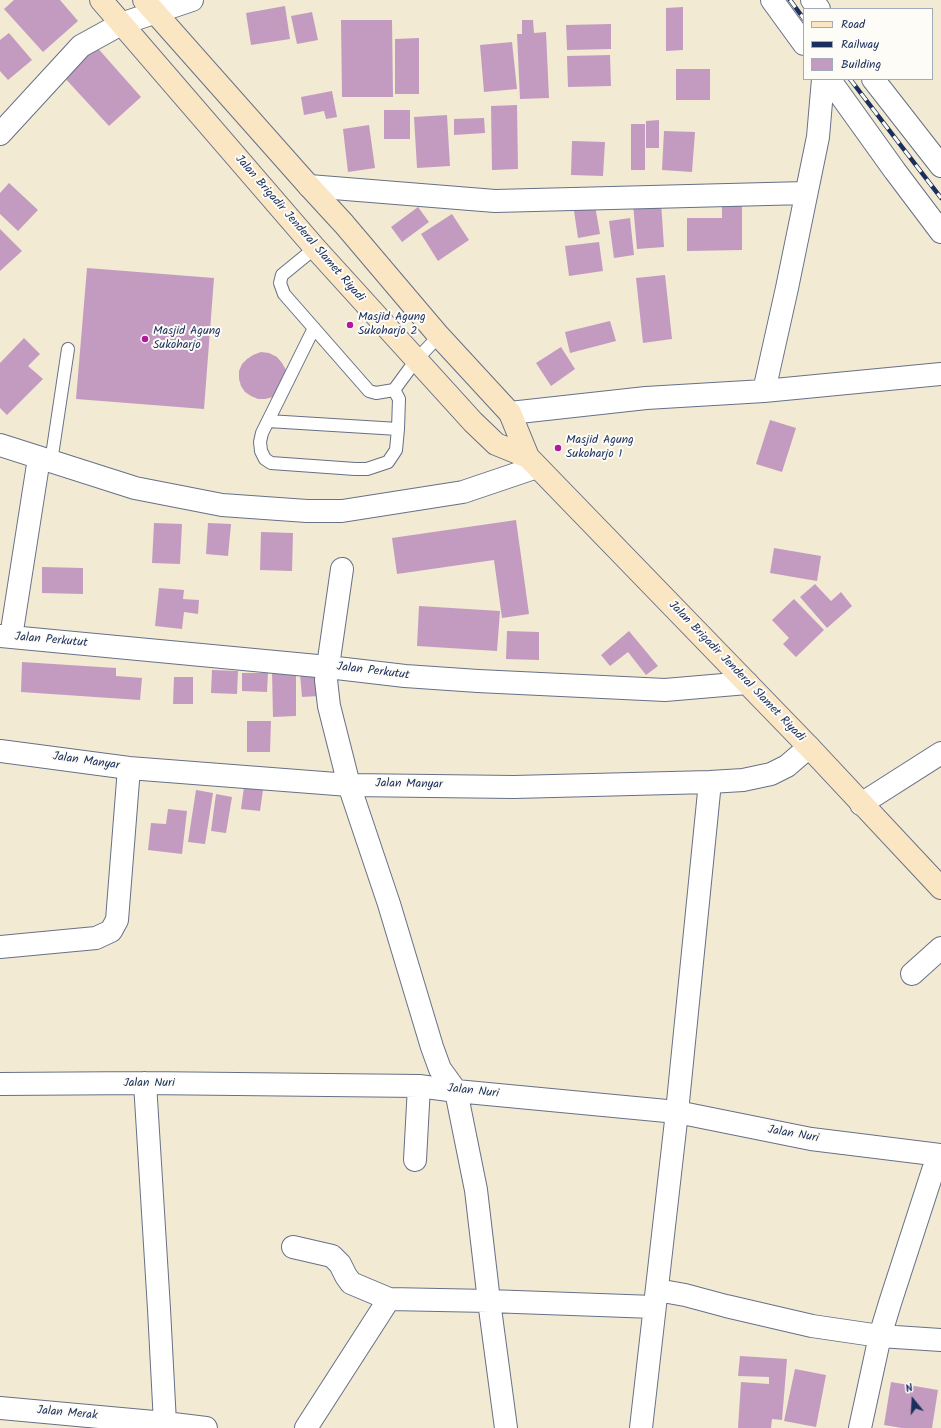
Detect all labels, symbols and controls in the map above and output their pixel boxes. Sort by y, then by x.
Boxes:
legend [803,8,933,80]
text: Road [841,15,865,34]
text: Railway [841,35,879,54]
text: Building [841,55,881,74]
street label: Jalan Brigadir Jenderal Slamet Riyadi [231,153,367,305]
place label: Masjid Agung Sukoharjo 2 [358,311,426,339]
marker: Masjid Agung Sukoharjo 2 [345,320,355,330]
place label: Masjid Agung Sukoharjo [153,325,221,353]
marker: Masjid Agung Sukoharjo [140,334,150,344]
place label: Masjid Agung Sukoharjo 1 [566,434,634,462]
marker: Masjid Agung Sukoharjo 1 [553,443,563,453]
street label: Jalan Brigadir Jenderal Slamet Riyadi [665,599,807,745]
street label: Jalan Perkutut [14,631,88,651]
street label: Jalan Perkutut [336,660,410,684]
street label: Jalan Manyar [51,750,121,774]
street label: Jalan Manyar [375,777,443,793]
street label: Jalan Nuri [123,1077,175,1091]
street label: Jalan Nuri [447,1082,499,1102]
street label: Jalan Nuri [766,1123,820,1147]
text: N [903,1379,915,1398]
north arrow [893,1380,933,1420]
street label: Jalan Merak [36,1404,98,1424]

